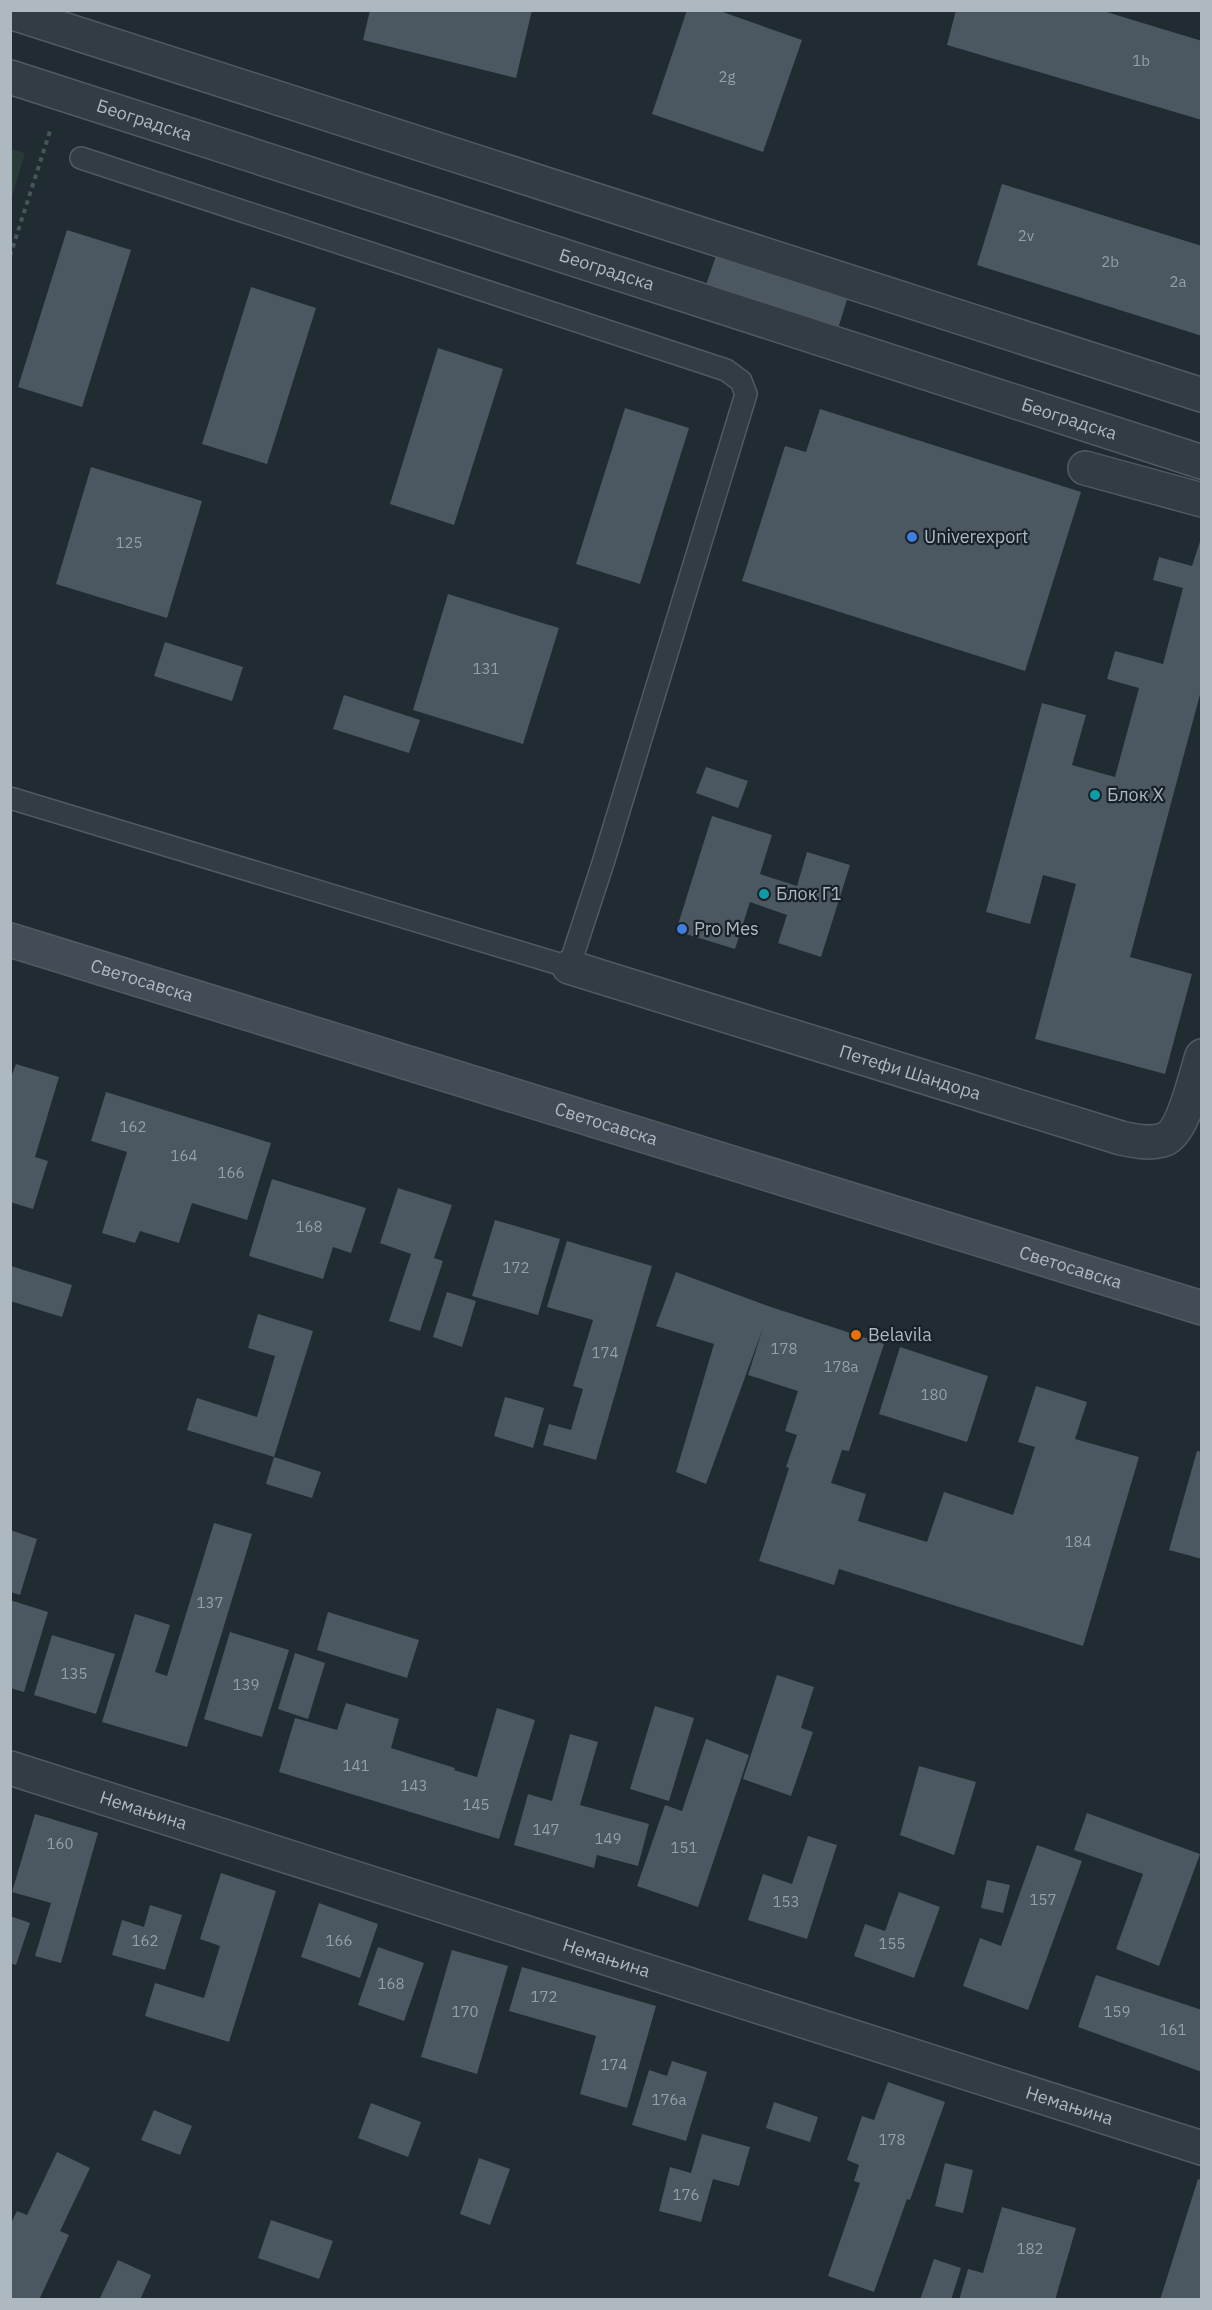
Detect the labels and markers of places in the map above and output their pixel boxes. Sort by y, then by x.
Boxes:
place label: Univerexport [924,525,1028,548]
marker: Univerexport [905,530,919,544]
place label: Блок Х [1107,783,1164,806]
marker: Блок Х [1088,788,1102,802]
place label: Блок Г1 [776,882,842,905]
marker: Блок Г1 [757,887,771,901]
place label: Pro Mes [694,917,759,940]
marker: Pro Mes [675,922,689,936]
place label: Belavila [868,1323,932,1346]
marker: Belavila [849,1328,863,1342]

